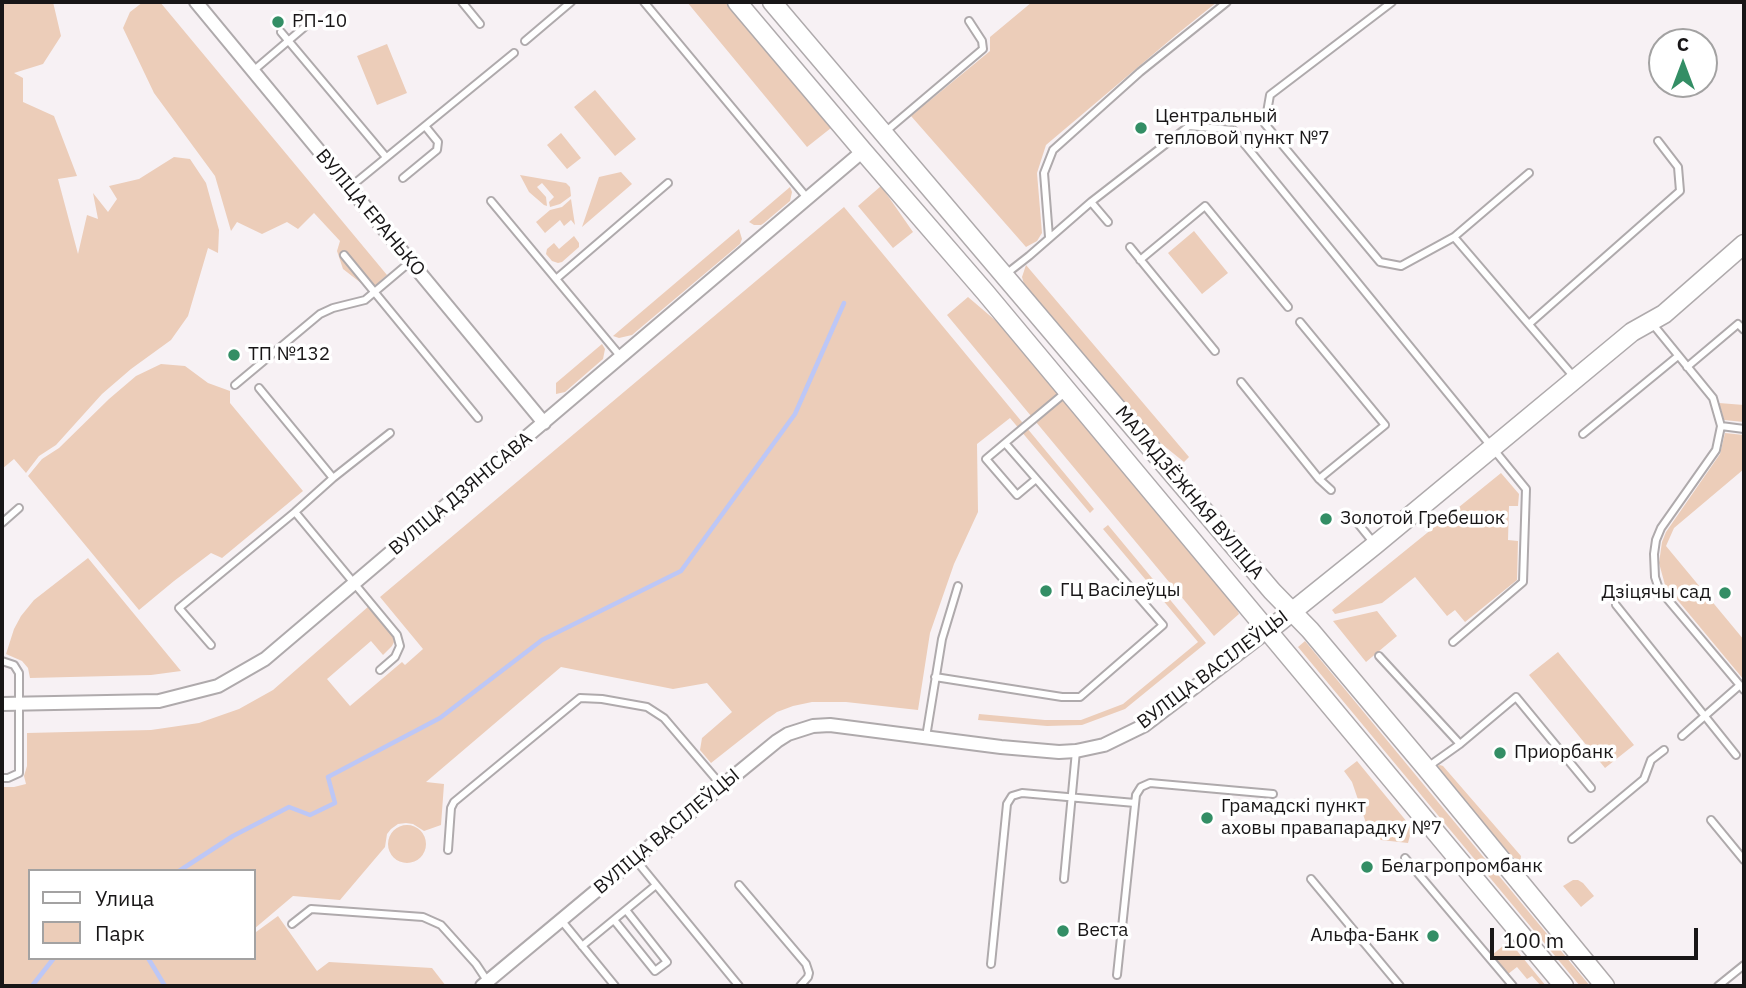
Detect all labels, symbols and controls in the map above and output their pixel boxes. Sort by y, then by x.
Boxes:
place label: РП-10 [292,11,347,33]
marker: РП-10 [270,14,286,30]
north arrow [1648,28,1718,98]
text: С [1677,32,1689,56]
place label: Центральный тепловой пункт №7 [1155,106,1330,150]
marker: Центральный тепловой пункт №7 [1133,120,1149,136]
street label: ВУЛІЦА ЕРАНЬКО [310,145,430,281]
place label: ТП №132 [248,344,330,366]
marker: ТП №132 [226,347,242,363]
street label: МАЛАДЗЁЖНАЯ ВУЛІЦА [1110,402,1268,584]
street label: ВУЛІЦА ДЗЯНІСАВА [385,427,537,561]
place label: Золотой Гребешок [1340,508,1505,530]
marker: Золотой Гребешок [1318,511,1334,527]
place label: ГЦ Васілеўцы [1060,580,1180,602]
place label: Дзіцячы сад [1601,582,1711,604]
marker: ГЦ Васілеўцы [1038,583,1054,599]
marker: Дзіцячы сад [1717,585,1733,601]
street label: ВУЛІЦА ВАСІЛЕЎЦЫ [1133,606,1293,734]
place label: Приорбанк [1514,742,1614,764]
marker: Приорбанк [1492,745,1508,761]
street label: ВУЛІЦА ВАСІЛЕЎЦЫ [590,764,744,900]
place label: Грамадскі пункт аховы правапарадку №7 [1221,796,1442,840]
marker: Грамадскі пункт аховы правапарадку №7 [1199,810,1215,826]
place label: Белагропромбанк [1381,856,1543,878]
marker: Белагропромбанк [1359,859,1375,875]
legend [28,869,256,960]
text: Улица [95,884,154,912]
scale bar [1494,914,1702,958]
text: Парк [95,919,145,947]
place label: Веста [1077,920,1128,942]
marker: Веста [1055,923,1071,939]
place label: Альфа-Банк [1310,925,1419,947]
text: 100 m [1503,926,1564,954]
marker: Альфа-Банк [1425,928,1441,944]

